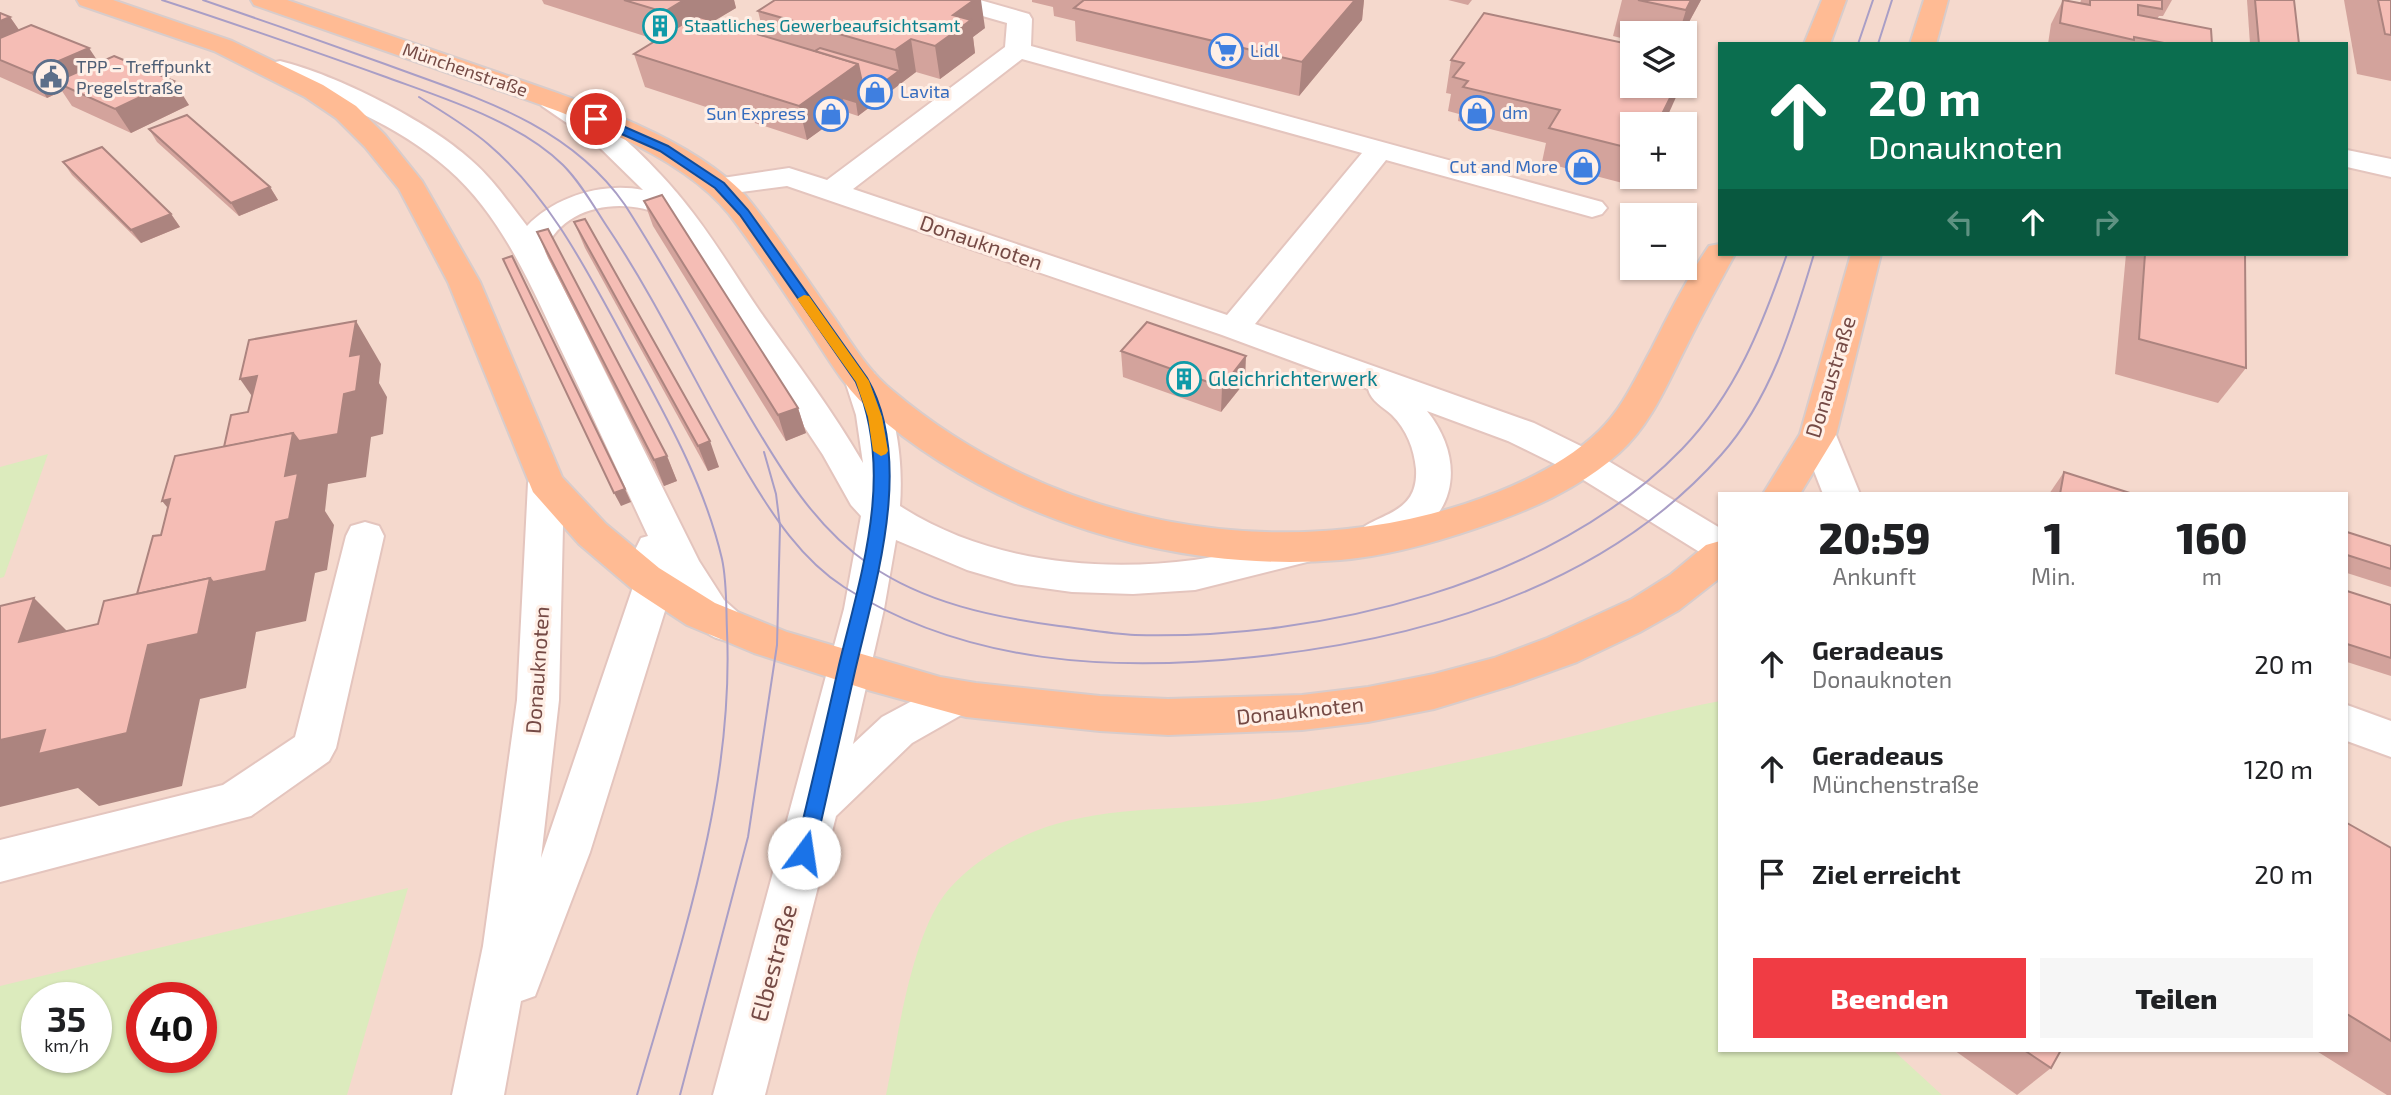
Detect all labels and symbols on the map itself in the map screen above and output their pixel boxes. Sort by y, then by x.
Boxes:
building icon: Staatliches Gewerbeaufsichtsamt [641,7,679,45]
place label: Staatliches Gewerbeaufsichtsamt [684,14,960,36]
supermarket icon: Lidl [1207,32,1245,70]
street label: Münchenstraße [400,37,531,101]
place label: Lidl [1250,39,1280,61]
place label: TPP – Treffpunkt Pregelstraße [76,55,211,98]
public building icon: TPP – Treffpunkt Pregelstraße [32,58,70,96]
shop icon: Lavita [856,73,894,111]
place label: Lavita [900,80,950,102]
pin [566,89,626,149]
shop icon: dm [1458,94,1496,132]
shop icon: Sun Express [812,95,850,133]
place label: dm [1502,101,1528,123]
place label: Sun Express [706,102,806,124]
shop icon: Cut and More [1564,148,1602,186]
place label: Cut and More [1449,155,1558,177]
street label: Donauknoten [917,209,1046,274]
street label: Donaustraße [1799,313,1860,440]
building icon: Gleichrichterwerk [1165,360,1203,398]
place label: Gleichrichterwerk [1208,365,1378,390]
street label: Donauknoten [520,605,553,735]
street label: Donauknoten [1235,690,1365,729]
position arrow [767,816,841,890]
street label: Elbestraße [743,901,802,1025]
speed limit sign: 40 [126,982,217,1073]

